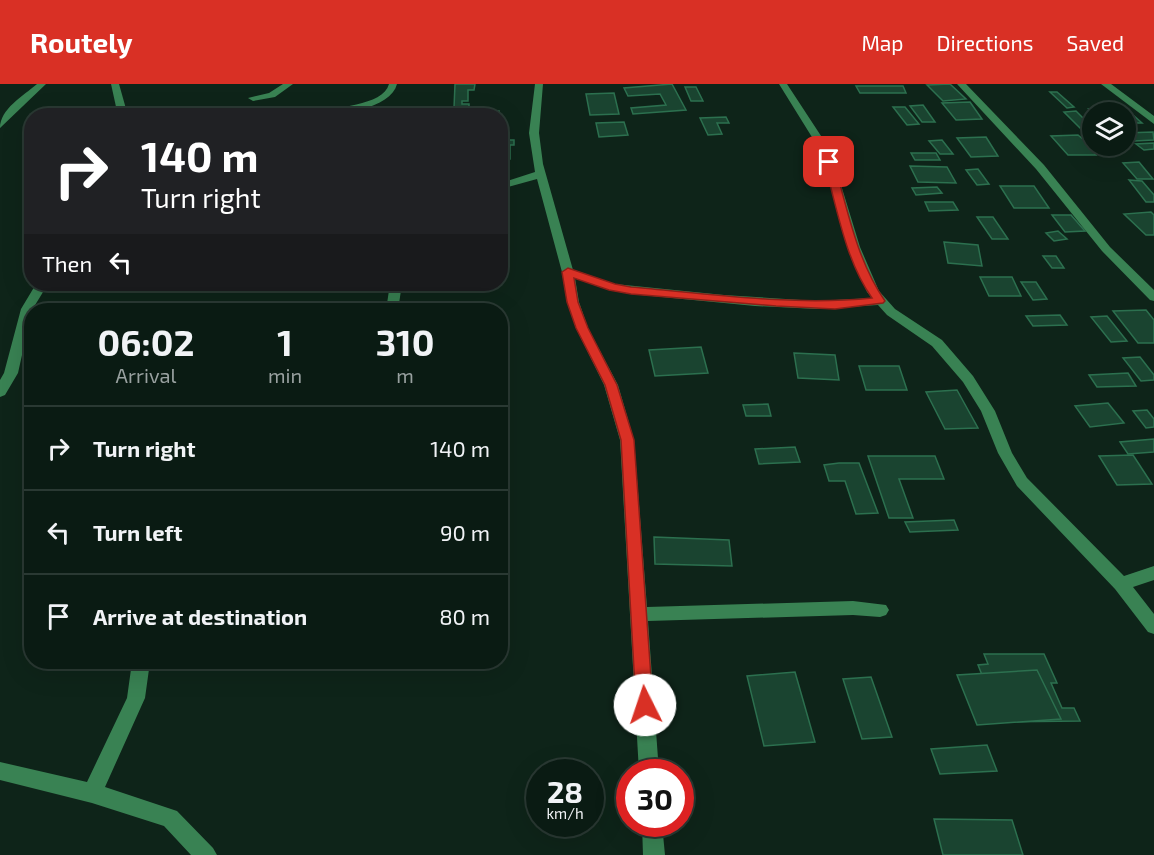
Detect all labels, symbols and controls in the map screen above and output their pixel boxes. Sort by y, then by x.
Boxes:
text: Routely [30,25,133,59]
text: Map [861,30,904,55]
text: Directions [937,30,1033,55]
text: Saved [1066,30,1124,55]
map controls [1082,102,1136,156]
button: layers [1082,102,1136,156]
text: 140 m [141,130,258,180]
icon: right [42,132,120,210]
pin [803,136,854,187]
icon: arrive [812,145,845,178]
text: Turn right [141,181,261,213]
icon: left [104,246,137,279]
text: Then [42,250,92,276]
text: 06:02 [98,320,194,363]
text: 1 [277,320,293,363]
text: 310 [376,320,434,363]
text: Arrival [116,363,176,387]
text: min [268,363,302,387]
text: m [396,363,414,387]
icon: right [42,432,75,465]
text: Turn right [93,435,195,461]
text: 140 m [430,435,490,461]
icon: left [42,516,75,549]
text: Turn left [93,519,182,545]
text: 90 m [440,519,490,545]
icon: arrive [42,600,75,633]
text: Arrive at destination [93,603,307,629]
text: 80 m [439,603,490,629]
position arrow [613,673,677,737]
speed limit sign: 30 [616,759,694,837]
text: 28 [547,773,583,809]
text: km/h [546,804,584,822]

